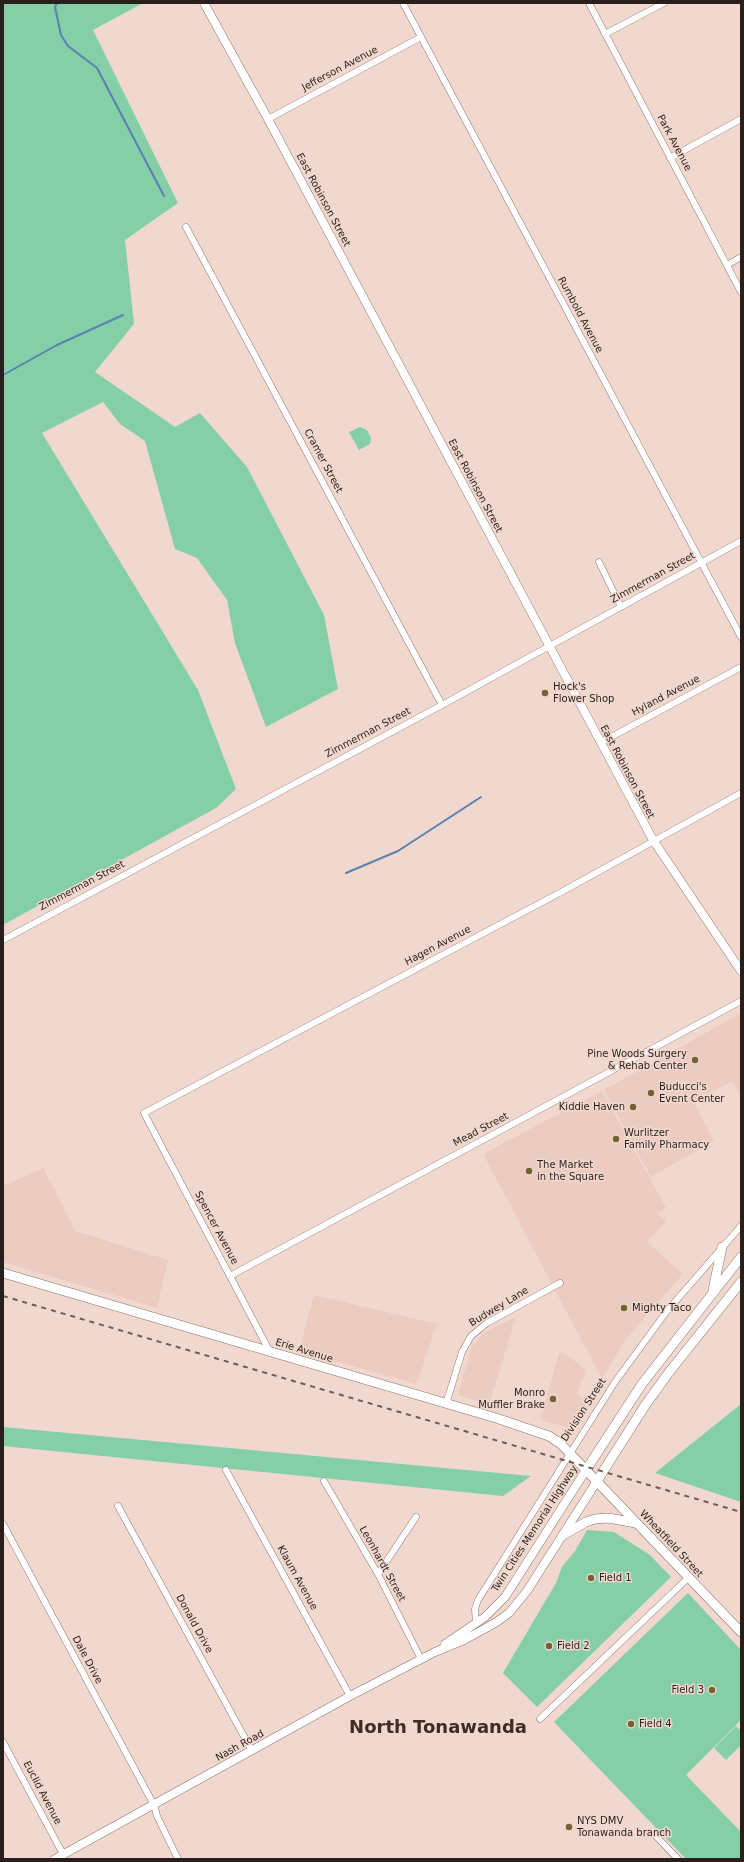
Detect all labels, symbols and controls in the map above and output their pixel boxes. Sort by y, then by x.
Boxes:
street label: Jefferson Avenue [300,44,380,94]
street label: Park Avenue [654,113,694,173]
street label: East Robinson Street [293,151,353,249]
street label: Rumbold Avenue [555,275,605,355]
street label: Cramer Street [301,427,345,495]
street label: East Robinson Street [445,437,505,535]
street label: Zimmerman Street [609,550,697,606]
street label: Hyland Avenue [630,673,702,719]
place label: Hock's Flower Shop [553,681,614,704]
marker: Hock's Flower Shop [540,688,550,698]
street label: Zimmerman Street [323,705,413,761]
street label: East Robinson Street [597,723,657,821]
street label: Zimmerman Street [37,858,127,914]
street label: Hagen Avenue [403,924,473,968]
place label: Pine Woods Surgery & Rehab Center [587,1048,687,1072]
marker: Pine Woods Surgery & Rehab Center [690,1055,700,1065]
place label: Buducci's Event Center [659,1081,724,1104]
marker: Buducci's Event Center [646,1088,656,1098]
place label: Kiddie Haven [559,1101,625,1113]
marker: Kiddie Haven [628,1102,638,1112]
street label: Mead Street [451,1110,511,1150]
place label: Wurlitzer Family Pharmacy [624,1127,709,1150]
marker: Wurlitzer Family Pharmacy [611,1134,621,1144]
place label: The Market in the Square [537,1159,604,1182]
marker: The Market in the Square [524,1166,534,1176]
street label: Spencer Avenue [192,1189,240,1267]
street label: Budwey Lane [467,1285,531,1329]
place label: Mighty Taco [632,1302,691,1314]
marker: Mighty Taco [619,1303,629,1313]
street label: Erie Avenue [274,1337,334,1365]
street label: Division Street [559,1376,609,1444]
place label: Monro Muffler Brake [478,1387,545,1410]
marker: Monro Muffler Brake [548,1394,558,1404]
street label: Twin Cities Memorial Highway [489,1463,581,1595]
street label: Wheatfield Street [637,1508,705,1580]
street label: Leonhardt Street [356,1524,408,1604]
street label: Klaum Avenue [274,1544,320,1612]
place label: Field 1 [599,1572,632,1584]
marker: Field 1 [586,1573,596,1583]
street label: Donald Drive [173,1593,215,1655]
street label: Dale Drive [69,1634,105,1686]
place label: Field 2 [557,1640,590,1652]
marker: Field 2 [544,1641,554,1651]
place label: Field 3 [671,1684,704,1696]
marker: Field 3 [707,1685,717,1695]
district label: North Tonawanda [349,1717,527,1739]
place label: Field 4 [639,1718,672,1730]
marker: Field 4 [626,1719,636,1729]
street label: Nash Road [214,1728,266,1764]
street label: Euclid Avenue [20,1759,64,1827]
place label: NYS DMV Tonawanda branch [577,1815,671,1838]
marker: NYS DMV Tonawanda branch [564,1822,574,1832]

